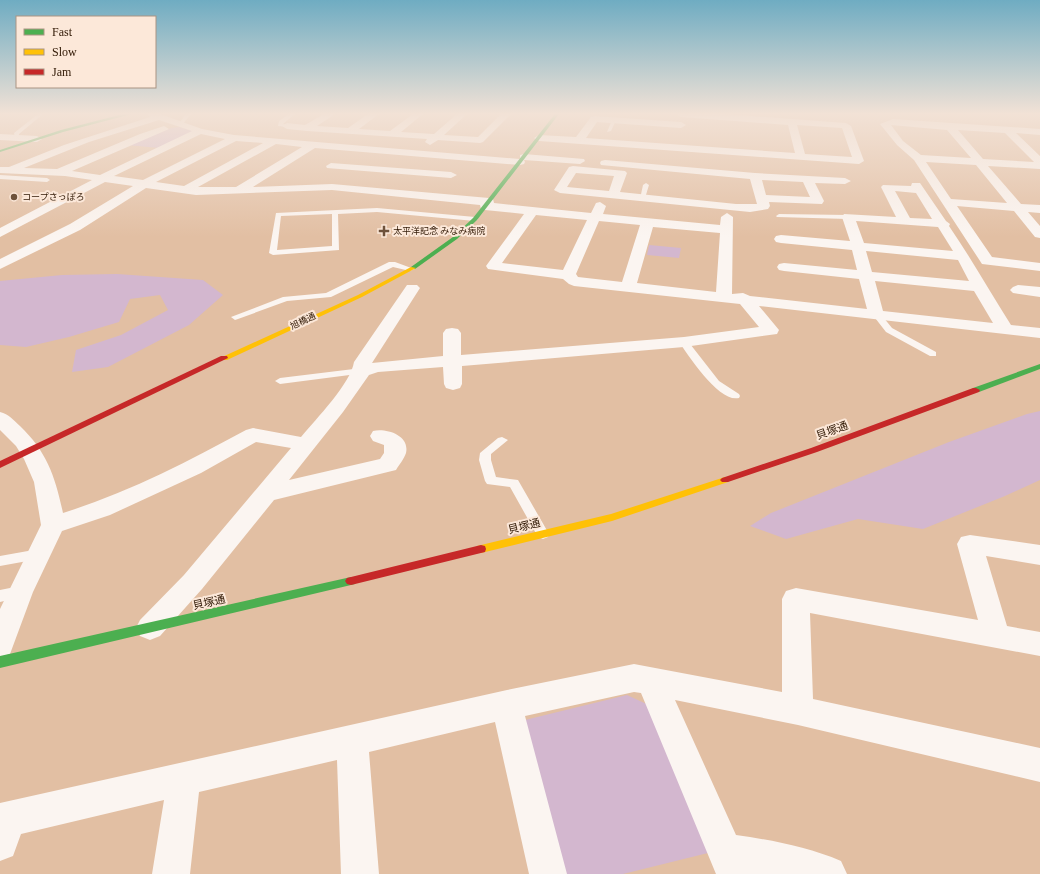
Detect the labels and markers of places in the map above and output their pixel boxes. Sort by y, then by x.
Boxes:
marker: コープさっぽろ [9,192,19,202]
place label: コープさっぽろ [22,192,84,202]
marker: 太平洋記念 みなみ病院 [378,225,390,237]
place label: 太平洋記念 みなみ病院 [393,226,485,236]

